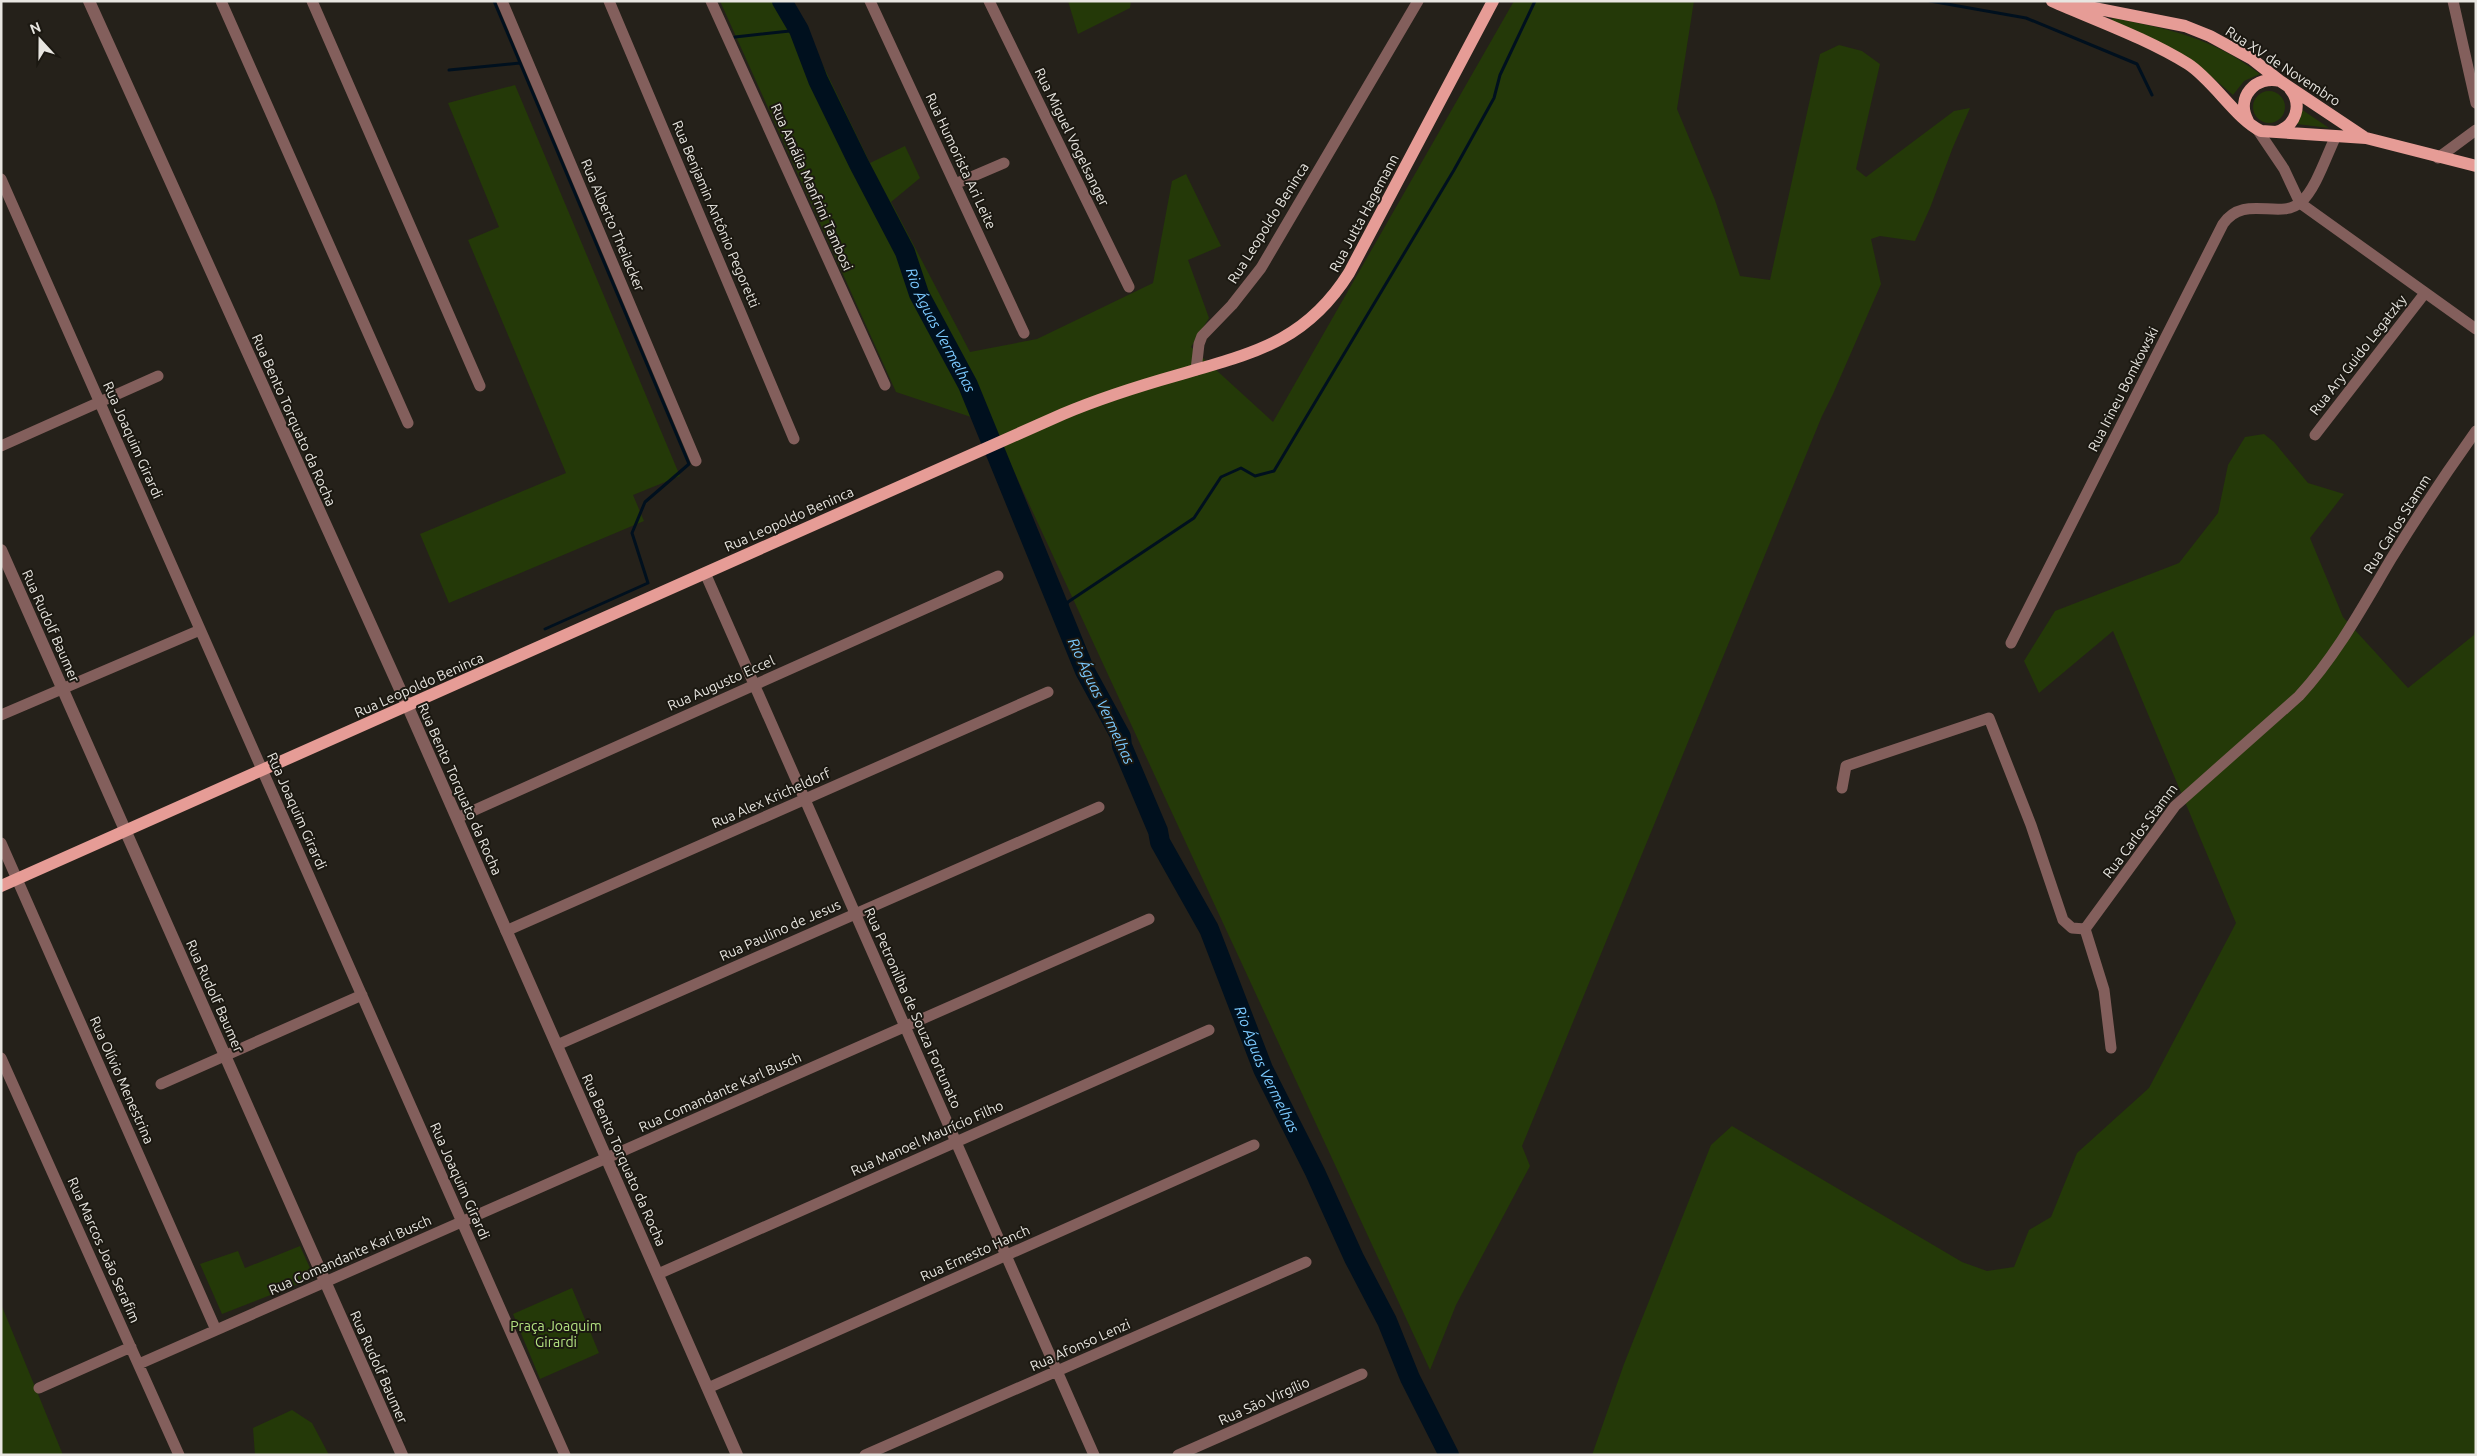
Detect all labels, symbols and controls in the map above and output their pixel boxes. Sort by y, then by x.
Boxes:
north arrow [15,15,65,65]
text: N [28,19,43,37]
street label: Rua XV de Novembro [2223,23,2343,109]
street label: Rua Miguel Vogelsanger [1032,65,1113,209]
street label: Rua Humorista Ari Leite [922,90,1000,232]
street label: Rua Amália Manfrini Tambosi [768,101,856,273]
street label: Rua Benjamin Antônio Pegoretti [669,118,763,310]
street label: Rua Jutta Hagemann [1326,151,1402,275]
street label: Rua Alberto Theilacker [578,156,648,294]
street label: Rua Leopoldo Beninca [1224,160,1312,286]
water label: Rio Águas Vermelhas [903,266,979,395]
street label: Rua Ary Guido Legatzky [2306,292,2410,418]
street label: Rua Irineu Bomkowski [2085,324,2161,454]
street label: Rua Bento Torquato da Rocha [249,332,339,508]
street label: Rua Joaquim Girardi [100,379,166,501]
street label: Rua Carlos Stamm [2360,472,2434,576]
street label: Rua Leopoldo Beninca [722,483,856,555]
street label: Rua Rudolf Baumer [19,567,83,685]
water label: Rio Águas Vermelhas [1065,635,1138,767]
street label: Rua Leopoldo Beninca [352,649,486,721]
street label: Rua Augusto Eccel [665,652,777,714]
street label: Rua Bento Torquato da Rocha [415,701,505,877]
street label: Rua Joaquim Girardi [264,750,330,872]
street label: Rua Alex Kricheldorf [709,764,833,831]
street label: Rua Carlos Stamm [2099,781,2181,881]
street label: Rua Paulino de Jesus [717,896,843,964]
street label: Rua Petronilha de Souza Fortunato [861,905,965,1111]
street label: Rua Rudolf Baumer [183,937,247,1055]
water label: Rio Águas Vermelhas [1231,1003,1303,1136]
street label: Rua Olívio Menestrina [87,1014,157,1146]
street label: Rua Comandante Karl Busch [636,1049,804,1135]
street label: Rua Bento Torquato da Rocha [579,1072,669,1248]
street label: Rua Manoel Maurício Filho [848,1097,1006,1179]
street label: Rua Joaquim Girardi [427,1120,493,1242]
street label: Rua Marcos João Serafim [65,1175,143,1325]
street label: Rua Comandante Karl Busch [266,1212,434,1298]
street label: Rua Ernesto Hanch [918,1222,1032,1284]
street label: Rua Rudolf Baumer [347,1308,411,1426]
street label: Rua Afonso Lenzi [1027,1316,1133,1374]
park label: Praça Joaquim Girardi [510,1318,602,1350]
street label: Rua São Virgílio [1216,1374,1312,1428]

